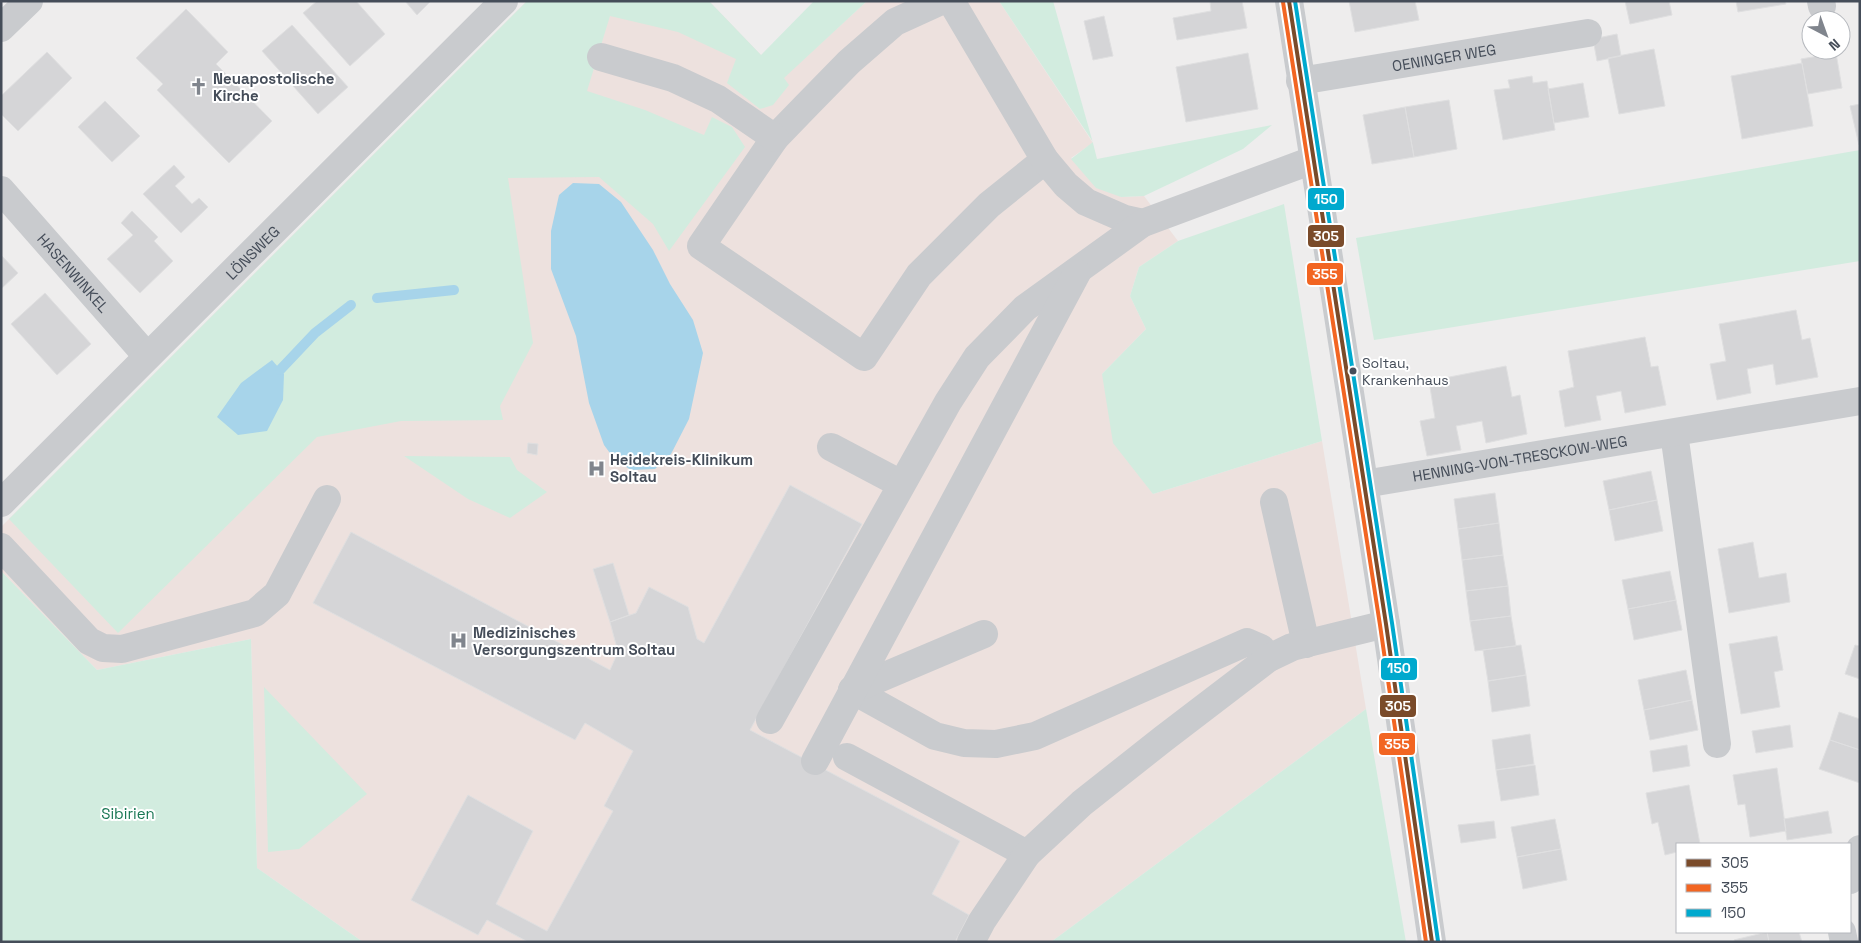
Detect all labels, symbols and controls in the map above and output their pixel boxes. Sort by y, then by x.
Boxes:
north arrow [1801,10,1851,60]
text: N [1825,35,1844,55]
street label: OENINGER WEG [1391,39,1497,75]
place label: Neuapostolische Kirche [213,69,335,105]
church icon: Neuapostolische Kirche [189,77,209,97]
line badge: 150 [1307,187,1345,211]
text: 150 [1314,190,1338,208]
street label: LÖNSWEG [221,221,283,283]
line badge: 305 [1307,224,1345,248]
text: 305 [1313,227,1339,245]
street label: HASENWINKEL [34,229,114,316]
line badge: 355 [1306,262,1344,286]
text: 355 [1312,265,1338,283]
place label: Soltau, Krankenhaus [1362,354,1449,389]
marker: Soltau, Krankenhaus [1348,366,1358,376]
street label: HENNING-VON-TRESCKOW-WEG [1411,431,1629,485]
place label: Heidekreis-Klinikum Soltau [610,450,753,486]
hospital icon: Heidekreis-Klinikum Soltau [586,458,606,478]
place label: Medizinisches Versorgungszentrum Soltau [473,623,675,659]
hospital icon: Medizinisches Versorgungszentrum Soltau [449,631,469,651]
line badge: 150 [1380,657,1418,681]
text: 150 [1387,659,1411,677]
line badge: 305 [1379,694,1417,718]
text: 305 [1385,697,1411,715]
line badge: 355 [1378,732,1416,756]
text: 355 [1384,735,1410,753]
park label: Sibirien [101,804,155,823]
legend [1676,843,1851,933]
text: 305 [1721,853,1749,872]
text: 355 [1721,878,1748,897]
text: 150 [1721,903,1746,922]

